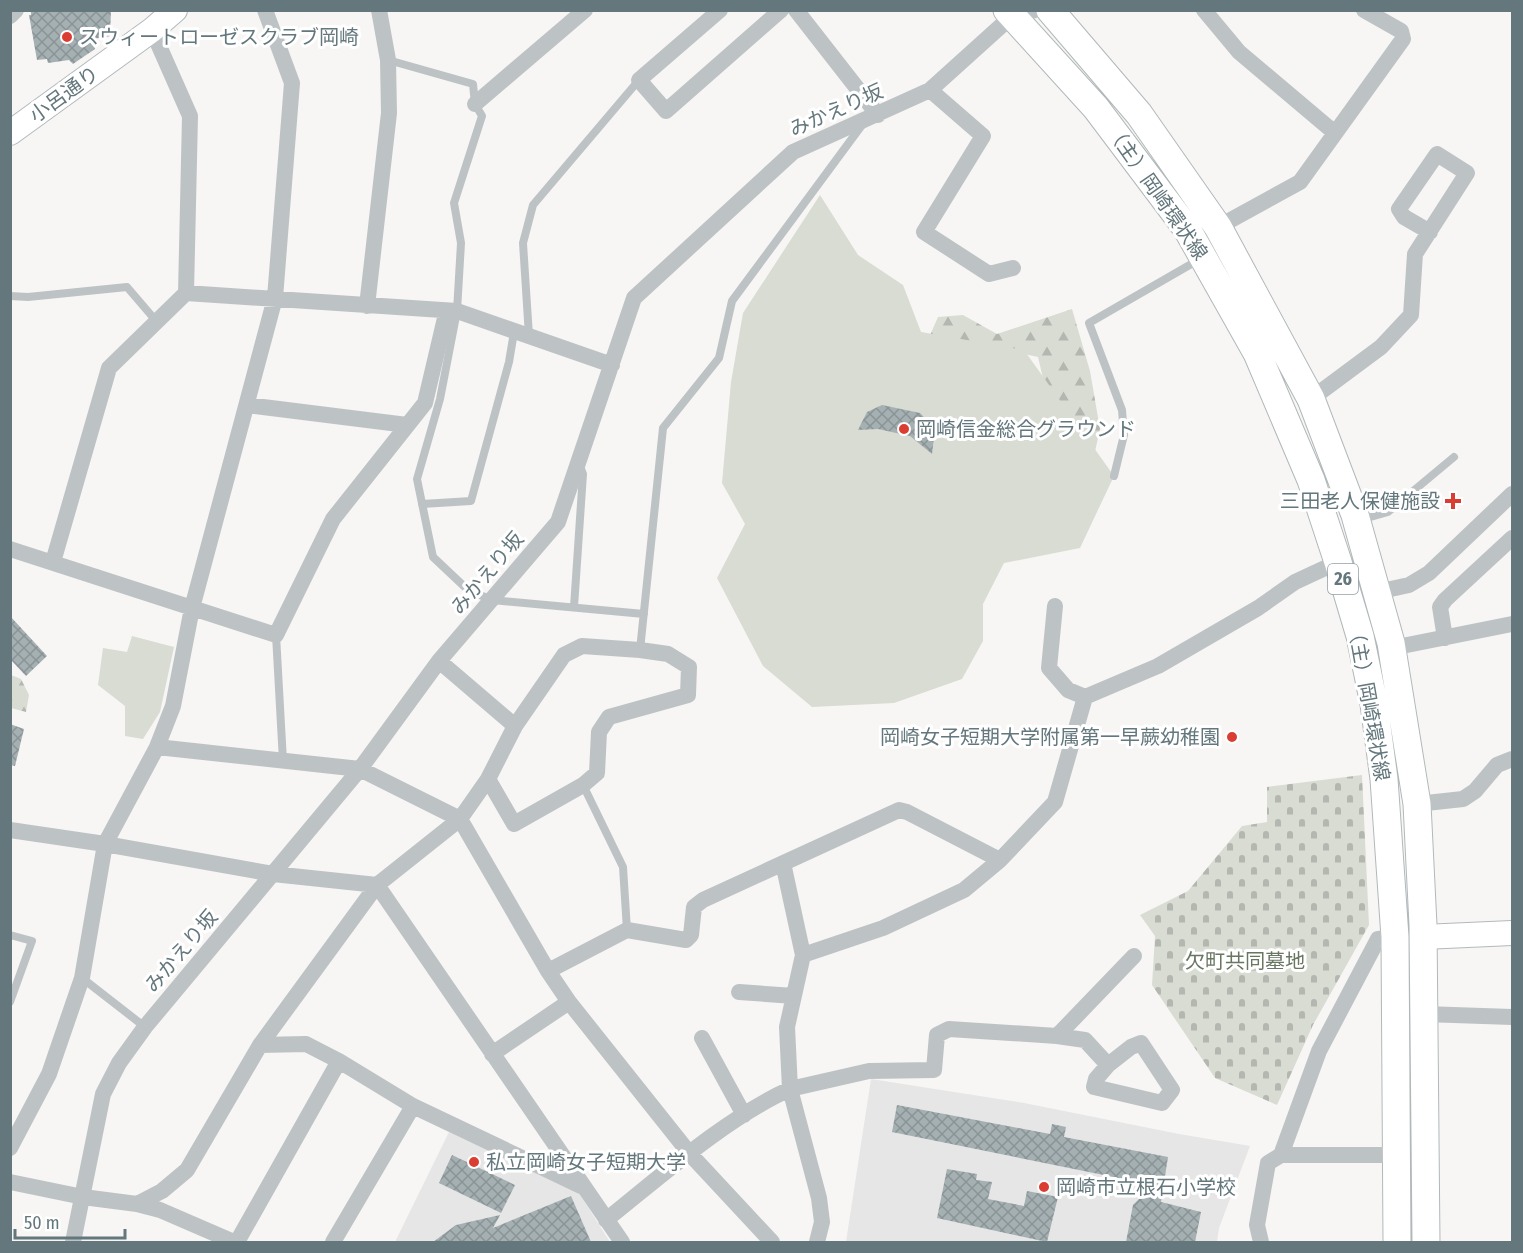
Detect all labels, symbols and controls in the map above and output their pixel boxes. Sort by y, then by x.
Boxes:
place label: スウィートローゼスクラブ岡崎 [79,25,359,49]
marker: スウィートローゼスクラブ岡崎 [60,30,74,44]
street label: 小呂通り [25,61,103,127]
street label: みかえり坂 [785,79,887,141]
street label: （主）岡崎環状線 [1101,120,1213,264]
place label: 岡崎信金総合グラウンド [916,417,1136,441]
marker: 岡崎信金総合グラウンド [897,422,911,436]
place label: 三田老人保健施設 [1280,489,1440,513]
marker: 三田老人保健施設 [1444,492,1462,510]
street label: みかえり坂 [446,527,528,619]
road number: 26 [1328,564,1358,594]
street label: （主）岡崎環状線 [1343,621,1395,783]
place label: 岡崎女子短期大学附属第一早蕨幼稚園 [880,725,1220,749]
marker: 岡崎女子短期大学附属第一早蕨幼稚園 [1225,730,1239,744]
street label: みかえり坂 [140,905,222,997]
park label: 欠町共同墓地 [1185,949,1305,973]
place label: 私立岡崎女子短期大学 [486,1150,686,1174]
marker: 私立岡崎女子短期大学 [467,1155,481,1169]
place label: 岡崎市立根石小学校 [1056,1175,1236,1199]
marker: 岡崎市立根石小学校 [1037,1180,1051,1194]
scale bar [15,1202,124,1240]
text: 50 m [24,1212,60,1234]

